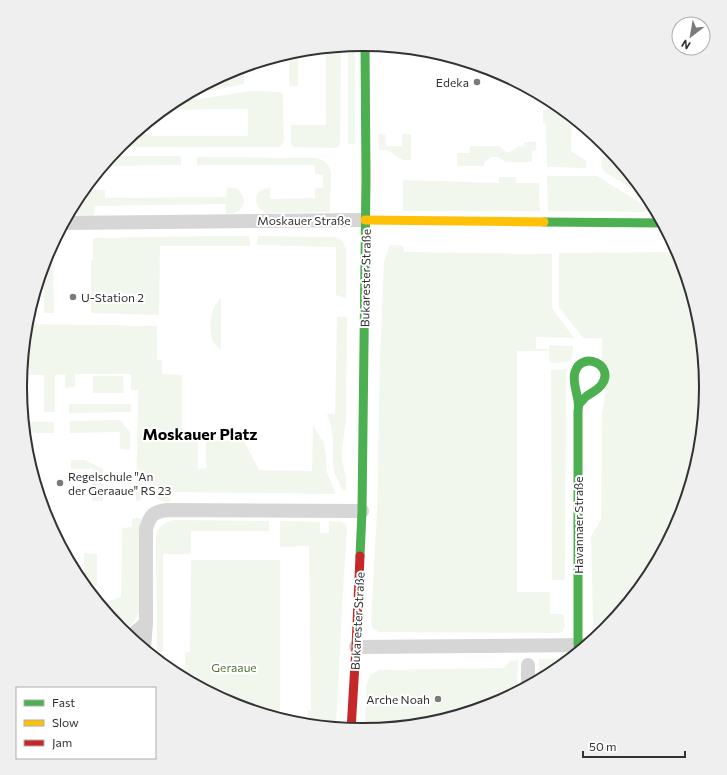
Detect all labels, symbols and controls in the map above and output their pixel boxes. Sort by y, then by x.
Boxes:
north arrow [671,16,711,56]
text: N [679,37,692,53]
place label: Edeka [436,75,469,89]
marker: Edeka [472,77,482,87]
street label: Moskauer Straße [257,213,351,227]
street label: Bukarester Straße [357,229,373,327]
place label: U-Station 2 [81,290,144,304]
marker: U-Station 2 [68,292,78,302]
district label: Moskauer Platz [142,424,258,443]
place label: Regelschule "An der Geraaue" RS 23 [68,469,172,497]
street label: Havannaer Straße [571,476,585,574]
marker: Regelschule "An der Geraaue" RS 23 [55,478,65,488]
street label: Bukarester Straße [347,572,367,670]
park label: Geraaue [211,660,257,674]
legend [16,687,156,759]
place label: Arche Noah [366,692,430,706]
marker: Arche Noah [433,694,443,704]
text: Fast [52,695,75,709]
text: Slow [52,715,79,729]
scale bar [583,733,685,759]
text: Jam [52,735,72,750]
text: 50 m [589,739,617,753]

